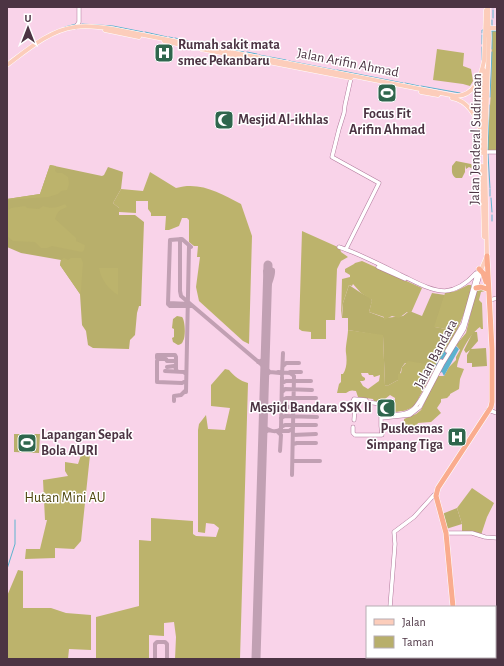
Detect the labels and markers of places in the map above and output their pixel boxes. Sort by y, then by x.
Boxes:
place label: Rumah sakit mata smec Pekanbaru [178,38,280,68]
hospital icon: Rumah sakit mata smec Pekanbaru [153,42,175,64]
sports icon: Focus Fit Arifin Ahmad [376,82,398,104]
place label: Focus Fit Arifin Ahmad [349,107,426,137]
mosque icon: Mesjid Al-ikhlas [213,109,235,131]
place label: Mesjid Al-ikhlas [238,113,328,127]
mosque icon: Mesjid Bandara SSK II [375,397,397,419]
place label: Mesjid Bandara SSK II [250,401,372,415]
place label: Puskesmas Simpang Tiga [366,422,443,452]
hospital icon: Puskesmas Simpang Tiga [446,426,468,448]
place label: Lapangan Sepak Bola AURI [41,428,132,458]
sports icon: Lapangan Sepak Bola AURI [16,432,38,454]

